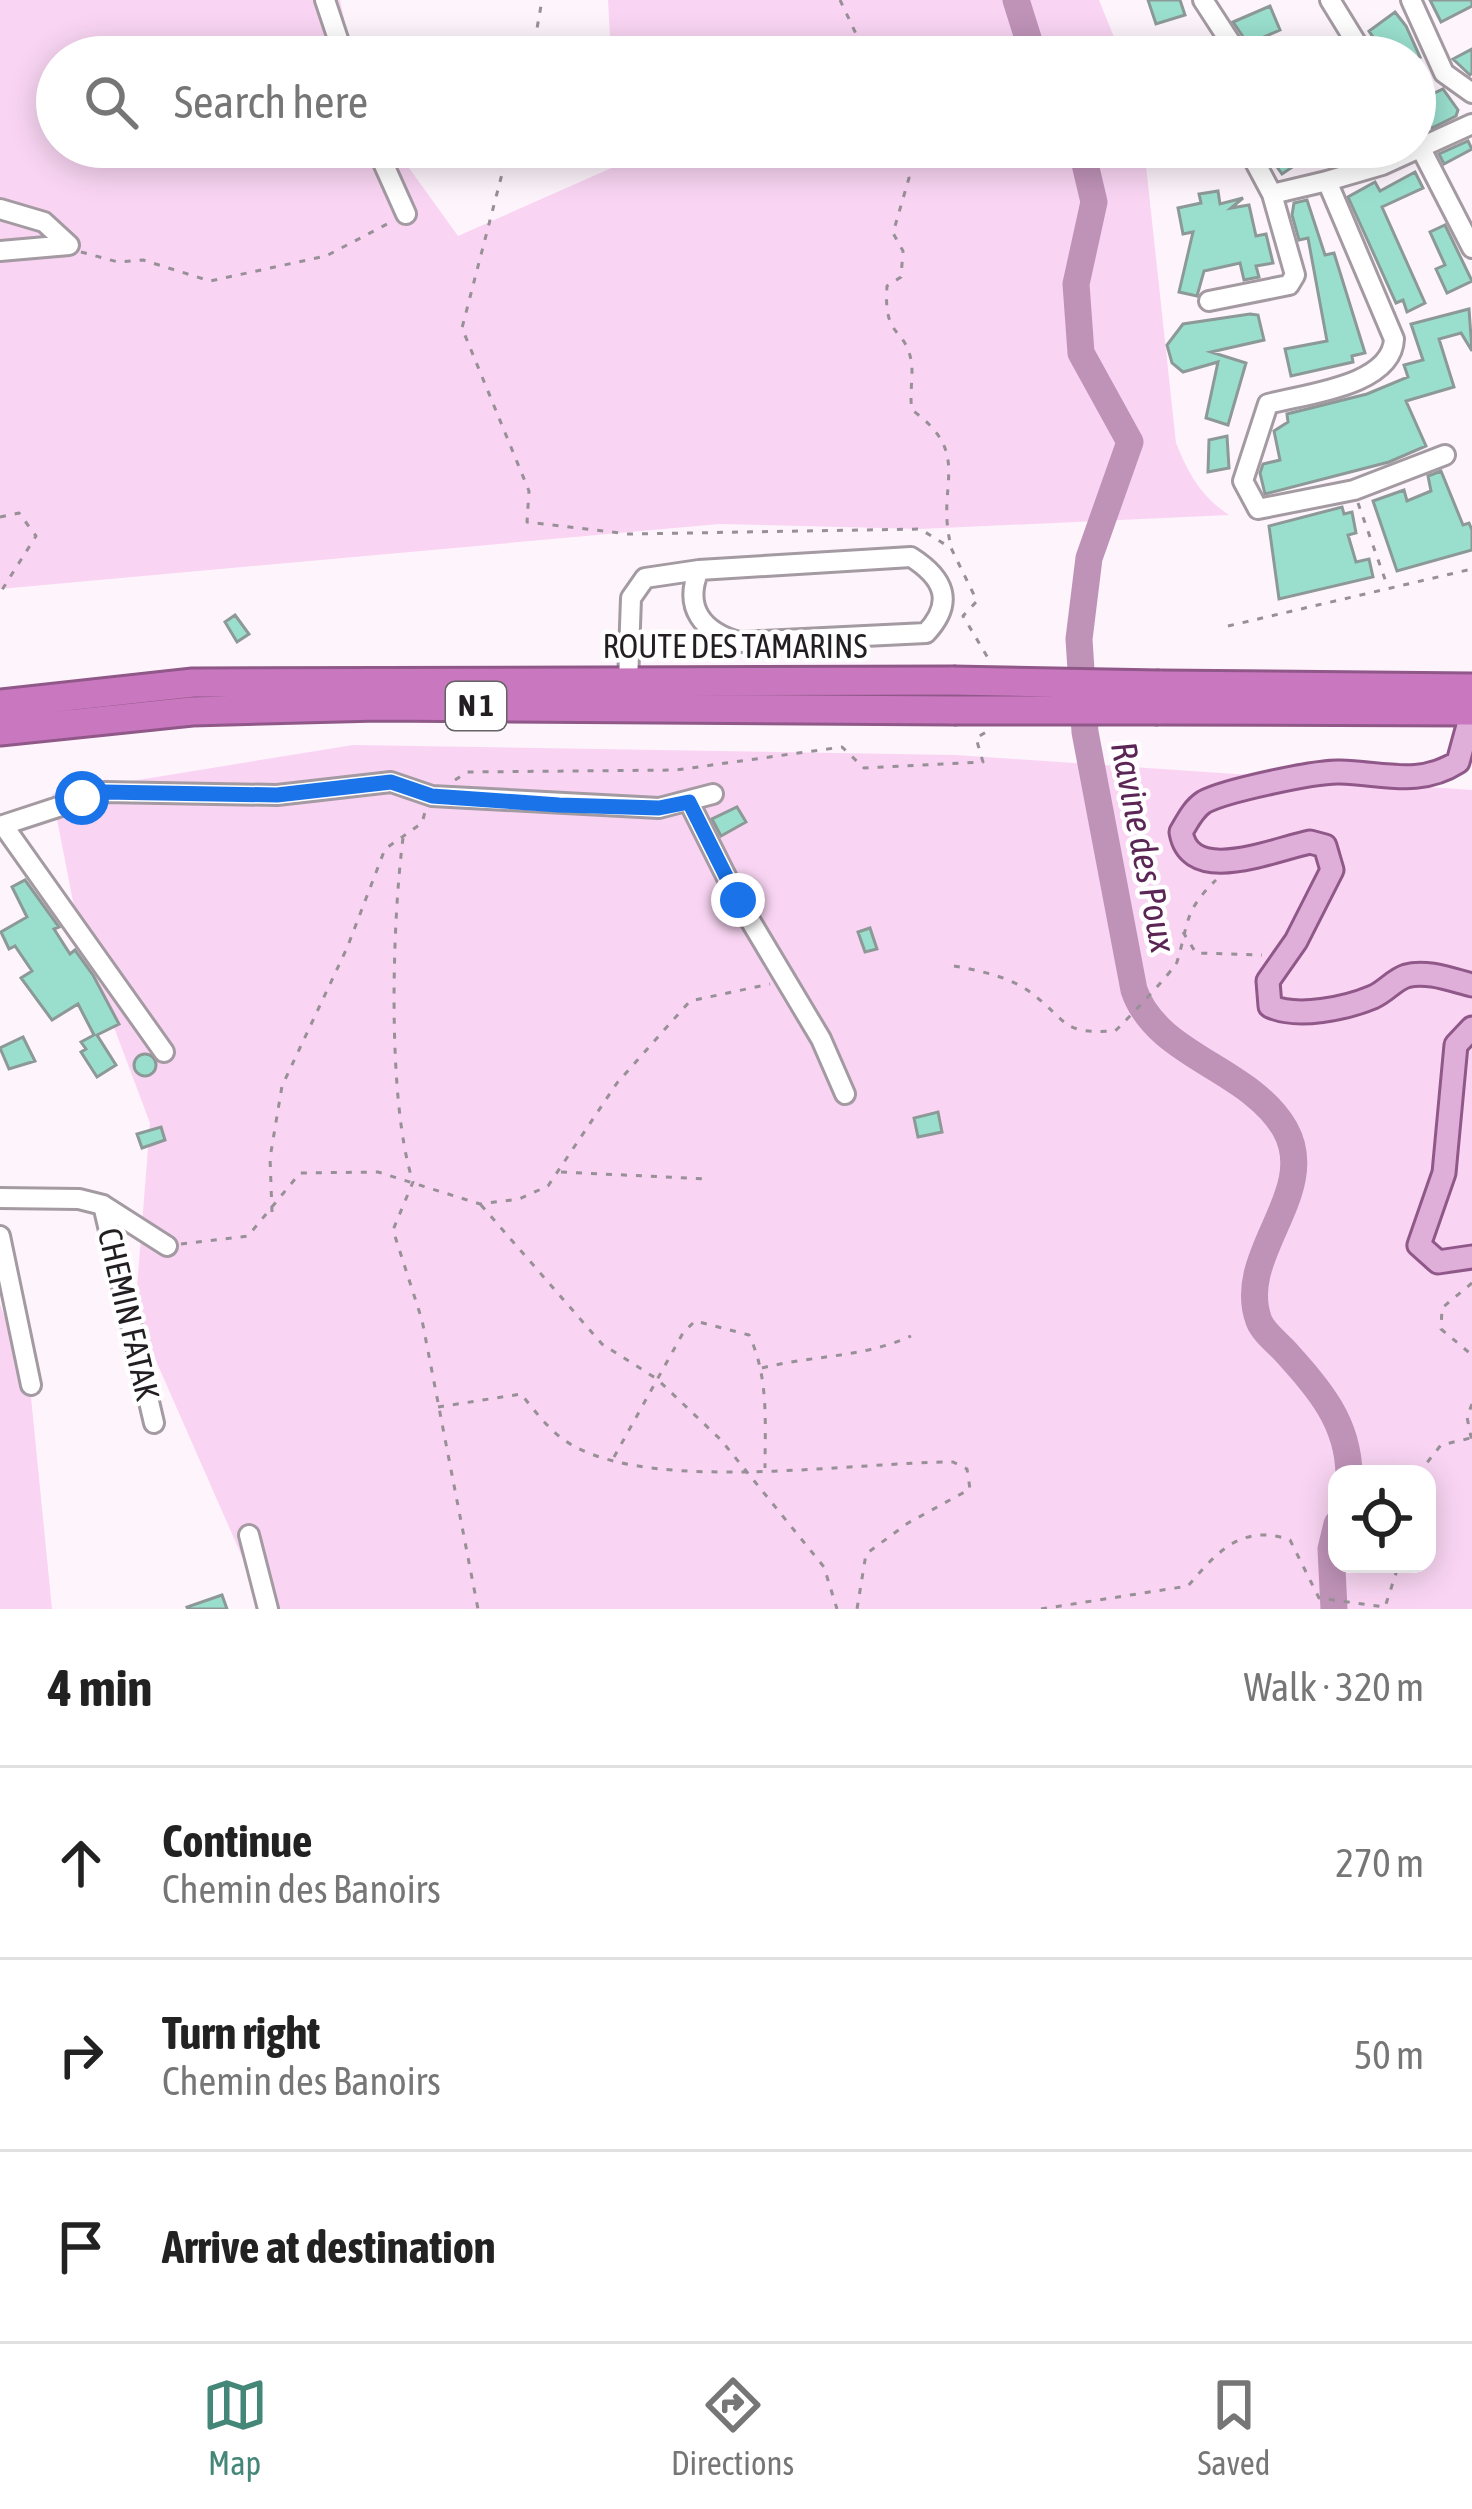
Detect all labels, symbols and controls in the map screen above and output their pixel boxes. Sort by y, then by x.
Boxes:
search box [36,36,1436,168]
icon: search [78,69,144,135]
text: Search here [174,76,368,128]
street label: ROUTE DES TAMARINS [603,627,868,665]
road number: N 1 [446,682,506,730]
water label: Ravine des Poux [1103,738,1185,956]
route start [55,771,109,825]
route end [711,873,765,927]
street label: CHEMIN FATAK [91,1224,167,1404]
map controls [1328,1465,1436,1573]
button: locate [1328,1465,1436,1573]
text: 4 min [48,1658,152,1717]
text: Walk · 320 m [1244,1665,1424,1709]
text: Continue [162,1815,313,1867]
icon: ahead [48,1830,114,1896]
text: 270 m [1336,1841,1424,1885]
text: Chemin des Banoirs [162,1867,441,1911]
text: Turn right [162,2007,320,2059]
icon: right [48,2022,114,2088]
text: 50 m [1354,2033,1424,2077]
text: Chemin des Banoirs [162,2059,441,2103]
icon: arrive [48,2214,114,2280]
text: Arrive at destination [162,2221,496,2273]
tab: Map [202,2372,268,2482]
tab: Directions [671,2372,794,2482]
tab: Saved [1197,2372,1270,2482]

